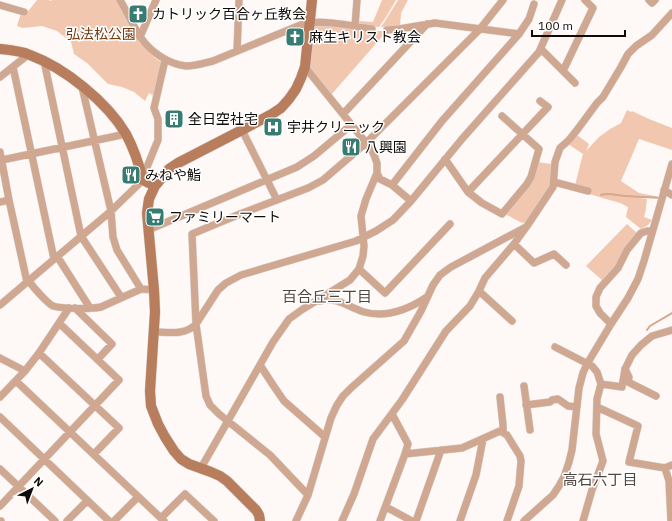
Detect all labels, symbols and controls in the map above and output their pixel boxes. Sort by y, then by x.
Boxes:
church icon: カトリック百合ヶ丘教会 [127,3,149,25]
place label: カトリック百合ヶ丘教会 [152,5,306,23]
scale bar [532,12,625,38]
text: 100 m [538,18,573,33]
park label: 弘法松公園 [66,25,136,43]
church icon: 麻生キリスト教会 [284,26,306,48]
place label: 麻生キリスト教会 [309,28,421,46]
building icon: 全日空社宅 [163,108,185,130]
place label: 全日空社宅 [188,110,258,128]
hospital icon: 宇井クリニック [262,116,284,138]
place label: 宇井クリニック [287,118,385,136]
restaurant icon: 八興園 [340,136,362,158]
place label: 八興園 [365,138,407,156]
restaurant icon: みねや鮨 [120,164,142,186]
place label: みねや鮨 [145,166,201,184]
supermarket icon: ファミリーマート [144,206,166,228]
place label: ファミリーマート [169,208,281,226]
district label: 百合丘三丁目 [282,287,372,306]
north arrow [12,469,52,509]
district label: 高石六丁目 [562,470,638,489]
text: N [31,474,46,489]

